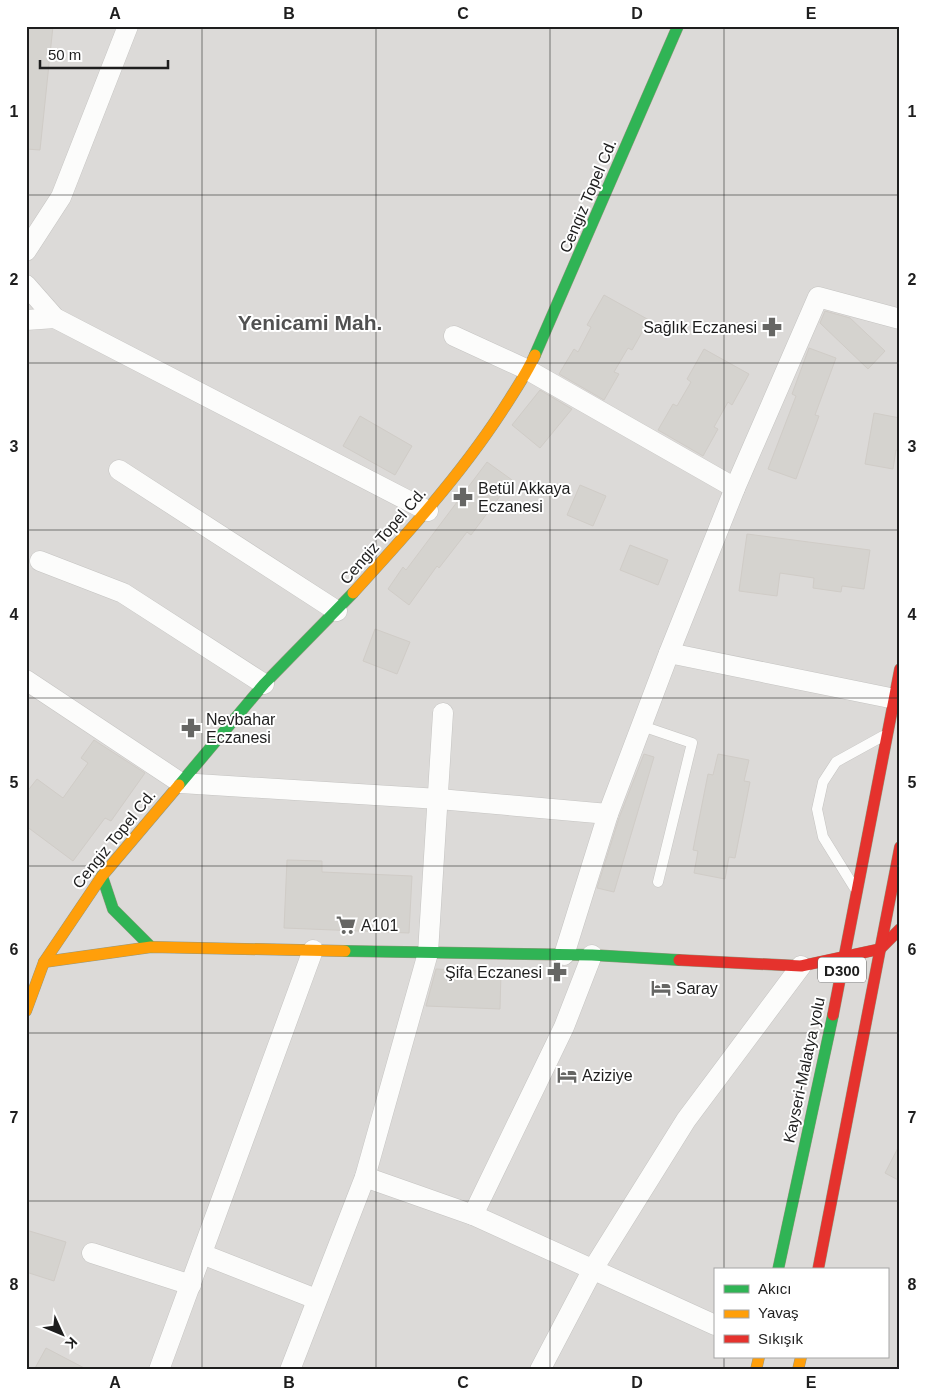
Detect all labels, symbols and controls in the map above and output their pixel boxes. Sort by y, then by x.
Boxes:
text: A [109,5,121,22]
text: B [283,5,295,22]
text: C [457,5,469,22]
text: D [631,5,643,22]
text: E [806,5,817,22]
scale bar [40,38,168,70]
text: 50 m [48,46,81,63]
text: 1 [10,103,19,120]
text: 1 [908,103,917,120]
street label: Cengiz Topel Cd. [556,137,620,255]
text: 2 [10,271,19,288]
text: 2 [908,271,917,288]
district label: Yenicami Mah. [238,311,382,334]
pharmacy icon: Sağlık Eczanesi [761,316,783,338]
place label: Sağlık Eczanesi [643,319,757,336]
text: 3 [10,438,19,455]
text: 3 [908,438,917,455]
place label: Betül Akkaya Eczanesi [478,480,571,515]
street label: Cengiz Topel Cd. [337,485,429,587]
pharmacy icon: Betül Akkaya Eczanesi [452,486,474,508]
text: 4 [10,606,19,623]
text: 4 [908,606,917,623]
place label: Nevbahar Eczanesi [206,711,276,746]
pharmacy icon: Nevbahar Eczanesi [180,717,202,739]
text: 5 [10,774,19,791]
text: 5 [908,774,917,791]
street label: Cengiz Topel Cd. [69,786,159,892]
supermarket icon: A101 [335,914,357,936]
place label: A101 [361,917,398,934]
text: 6 [10,941,19,958]
text: 6 [908,941,917,958]
road number: D300 [818,958,866,982]
pharmacy icon: Şifa Eczanesi [546,961,568,983]
place label: Şifa Eczanesi [445,964,542,981]
hotel icon: Saray [650,977,672,999]
place label: Saray [676,980,718,997]
street label: Kayseri-Malatya yolu [780,996,828,1144]
hotel icon: Aziziye [556,1064,578,1086]
place label: Aziziye [582,1067,633,1084]
text: 7 [10,1109,19,1126]
text: 7 [908,1109,917,1126]
legend [714,1268,888,1358]
text: 8 [10,1276,19,1293]
text: 8 [908,1276,917,1293]
text: Akıcı [758,1280,791,1297]
text: Yavaş [758,1304,799,1321]
north arrow [38,1308,88,1358]
text: Sıkışık [758,1330,804,1347]
text: K [62,1334,81,1352]
text: A [109,1374,121,1391]
text: B [283,1374,295,1391]
text: C [457,1374,469,1391]
text: D [631,1374,643,1391]
text: E [806,1374,817,1391]

